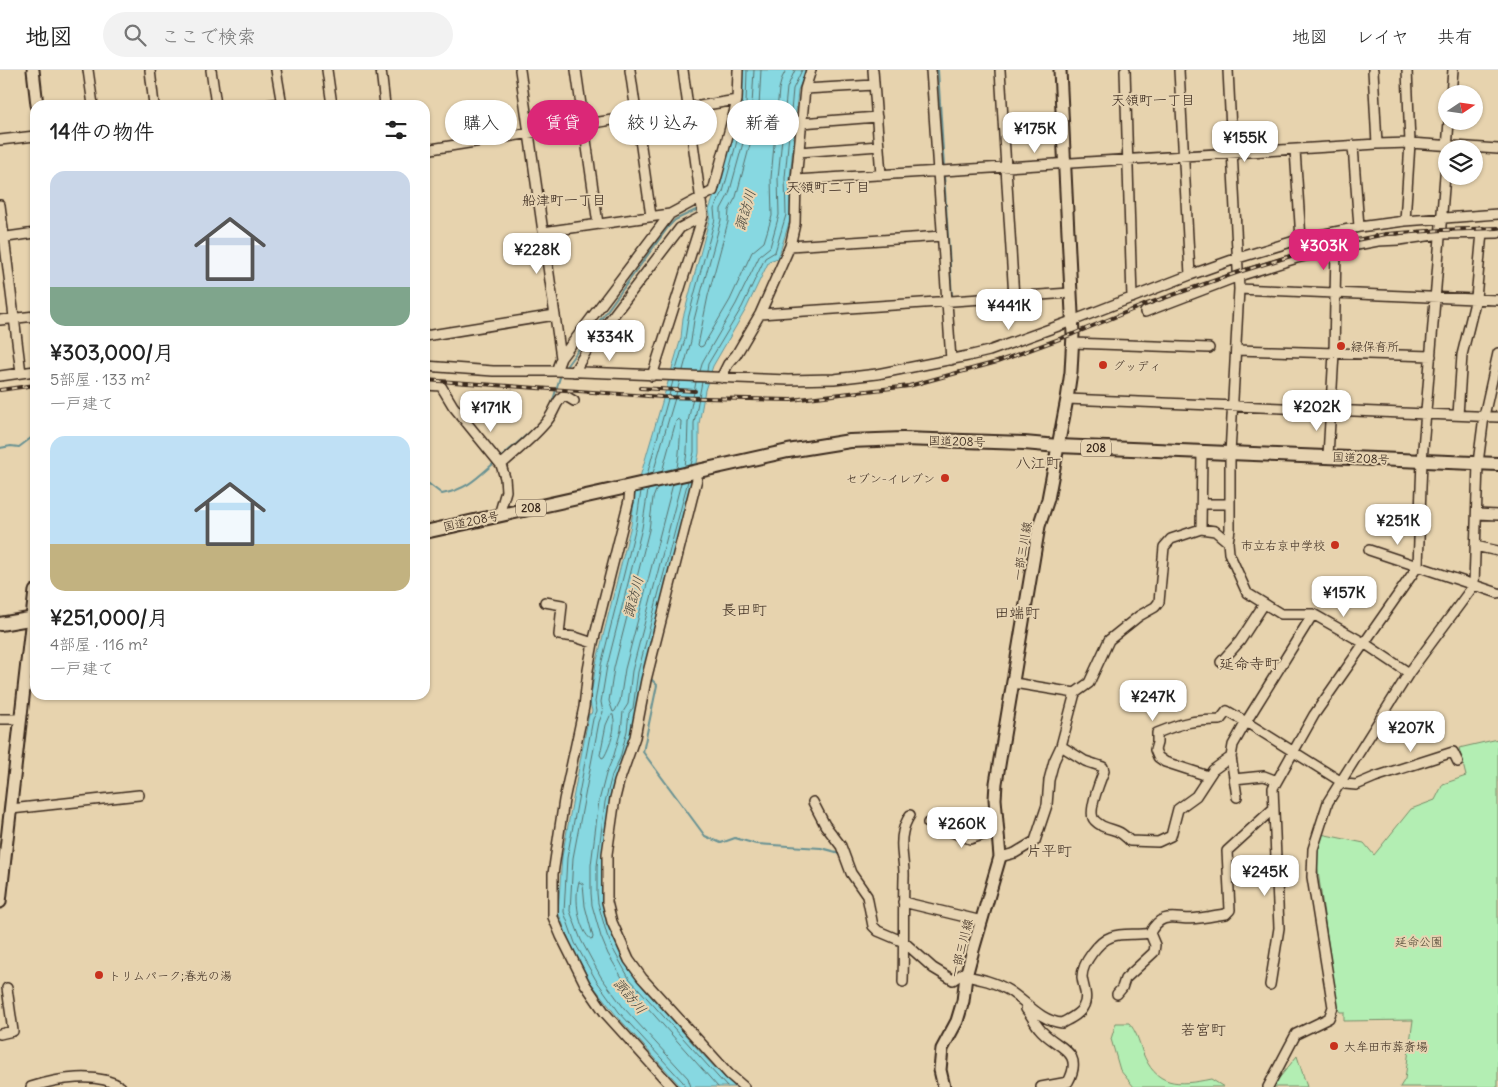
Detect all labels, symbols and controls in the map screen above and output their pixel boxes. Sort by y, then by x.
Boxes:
search box [103,12,453,57]
text: 地図 [25,21,73,51]
icon: search [121,21,149,49]
text: ここで検索 [161,24,256,48]
text: 地図 [1292,25,1328,48]
text: レイヤ [1356,25,1409,48]
text: 共有 [1437,25,1473,48]
north arrow [1438,85,1482,130]
map controls [1438,85,1483,185]
district label: 天領町一丁目 [1111,91,1195,109]
chip: 購入 [445,100,517,145]
chip: 賃貸 [527,100,599,145]
chip: 絞り込み [609,100,717,145]
chip: 新着 [727,100,799,145]
pin: ¥175K [1000,112,1070,154]
icon: filters [382,116,410,144]
text: 14件の物件 [50,118,154,145]
text: ¥175K [1014,118,1056,138]
pin: ¥155K [1210,121,1280,163]
text: ¥155K [1223,127,1267,147]
button: layers [1438,140,1483,185]
district label: 天領町二丁目 [786,178,870,196]
water label: 諏訪川 [731,187,759,233]
district label: 船津町一丁目 [522,191,606,209]
icon: home [185,204,275,294]
pin: ¥303K [1289,228,1359,271]
pin: ¥228K [502,232,572,275]
text: ¥303K [1300,235,1348,255]
text: ¥228K [514,239,560,259]
pin: ¥441K [974,288,1044,331]
text: ¥441K [987,295,1031,315]
pin: ¥334K [575,320,645,362]
text: ¥334K [587,326,633,346]
text: ¥303,000/月 [50,339,174,366]
place label: 緑保育所 [1351,339,1399,354]
marker: 緑保育所 [1335,340,1347,352]
place label: グッディ [1113,358,1161,373]
marker: グッディ [1097,359,1109,371]
text: 5部屋 · 133 m² [50,369,151,389]
pin: ¥171K [456,390,526,433]
pin: ¥202K [1282,390,1352,432]
text: 一戸建て [50,393,114,413]
text: ¥202K [1293,396,1341,416]
text: ¥171K [471,397,511,417]
street label: 国道208号 [928,433,986,449]
road number: 208 [1081,439,1111,456]
street label: 国道208号 [1332,449,1390,467]
district label: 八江町 [1015,453,1061,472]
icon: home [185,469,275,559]
place label: セブン-イレブン [846,471,935,486]
marker: セブン-イレブン [939,472,951,484]
road number: 208 [516,499,546,516]
pin: ¥251K [1363,504,1433,546]
street label: 国道208号 [441,508,501,534]
text: ¥251K [1376,510,1420,530]
street label: 一部三川線 [1009,520,1035,582]
place label: 市立右京中学校 [1241,538,1325,553]
marker: 市立右京中学校 [1329,539,1341,551]
water label: 諏訪川 [619,574,647,620]
pin: ¥157K [1309,576,1379,618]
text: ¥157K [1323,582,1365,602]
district label: 長田町 [721,600,767,619]
district label: 田端町 [994,603,1040,622]
text: ¥251,000/月 [50,604,168,631]
text: 4部屋 · 116 m² [50,634,148,654]
district label: 延命寺町 [1219,654,1280,673]
text: 一戸建て [50,658,114,678]
pin: ¥247K [1118,680,1188,722]
text: ¥247K [1131,686,1175,706]
pin: ¥207K [1376,710,1446,753]
text: ¥207K [1388,717,1434,737]
pin: ¥260K [927,806,997,849]
text: ¥260K [938,813,986,833]
district label: 片平町 [1026,841,1072,860]
pin: ¥245K [1230,854,1300,897]
text: ¥245K [1242,861,1288,881]
street label: 一部三川線 [946,917,976,979]
park label: 延命公園 [1395,934,1443,949]
place label: トリムパーク;春光の湯 [109,968,232,983]
marker: トリムパーク;春光の湯 [93,969,105,981]
water label: 諏訪川 [610,974,650,1018]
district label: 若宮町 [1180,1020,1226,1039]
place label: 大牟田市葬斎場 [1344,1039,1428,1054]
marker: 大牟田市葬斎場 [1328,1040,1340,1052]

